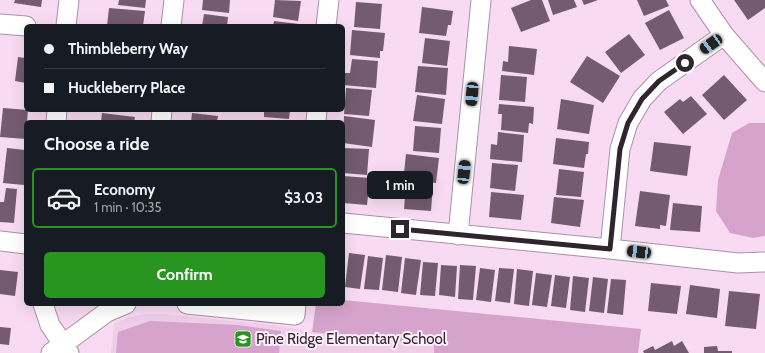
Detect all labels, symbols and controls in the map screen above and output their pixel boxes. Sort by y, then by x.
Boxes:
car [698,32,724,56]
text: Thimbleberry Way [68,40,188,58]
route start [676,54,694,72]
text: Huckleberry Place [68,79,185,97]
car [465,82,479,106]
text: Choose a ride [44,133,149,155]
car [457,159,471,185]
callout: 1 min [367,171,433,199]
text: 1 min [385,177,415,193]
icon: car [46,180,82,216]
text: Economy [94,181,155,199]
text: $3.03 [284,189,323,207]
text: 1 min · 10:35 [94,199,162,215]
route end [391,220,409,238]
car [626,245,652,259]
button: Confirm [44,252,325,298]
school or university icon: Pine Ridge Elementary School [233,329,253,349]
place label: Pine Ridge Elementary School [256,330,447,348]

